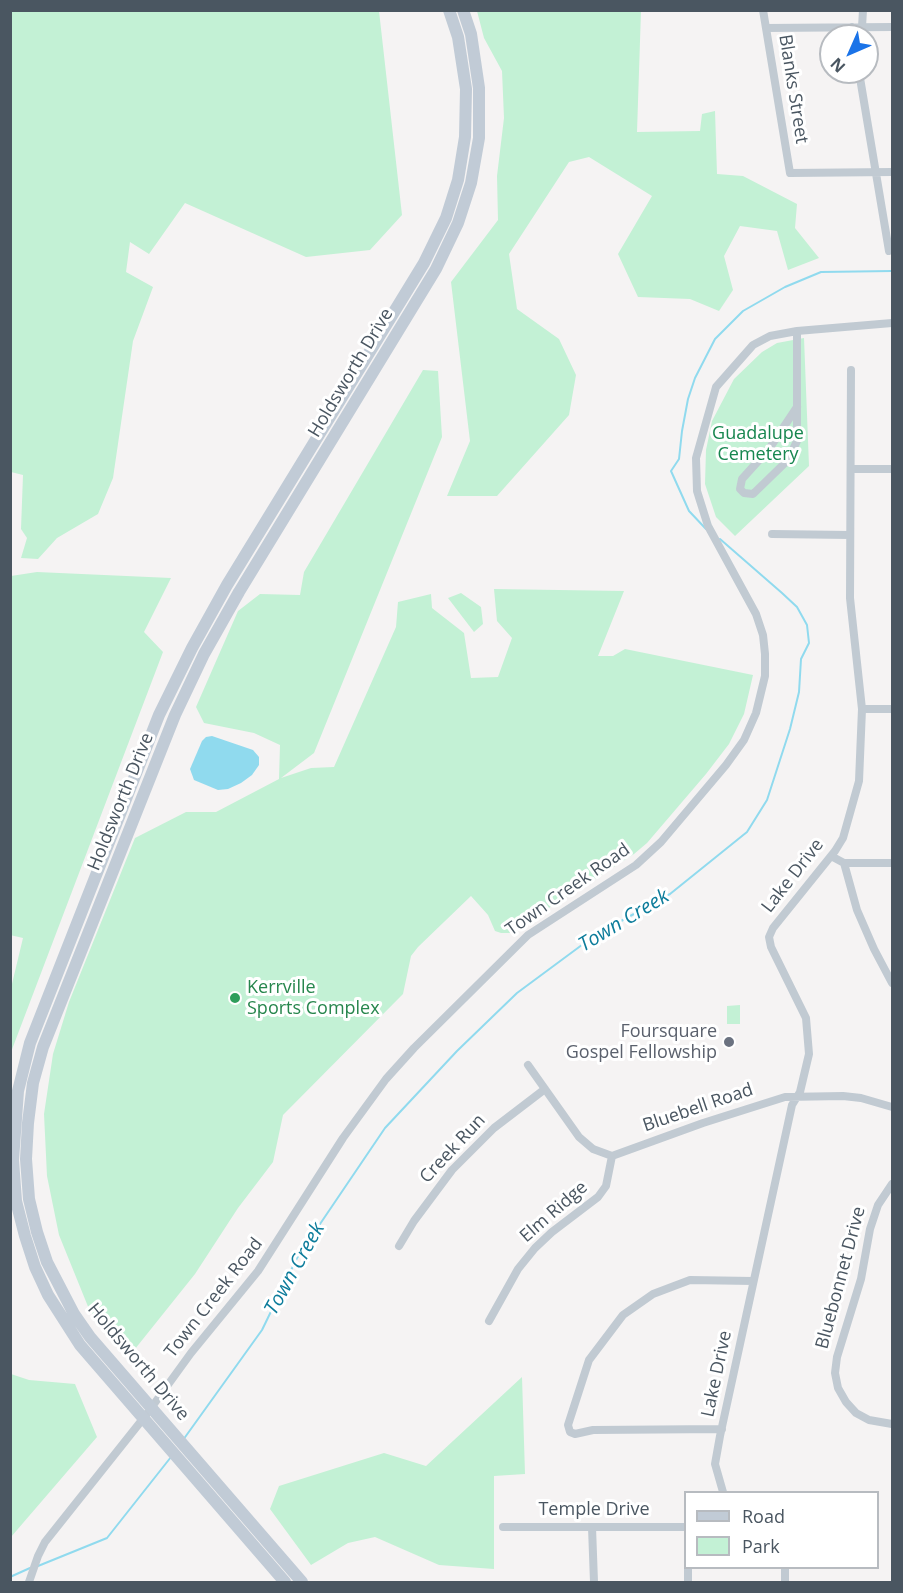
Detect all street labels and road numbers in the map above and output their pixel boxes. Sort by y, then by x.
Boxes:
street label: Blanks Street [774,33,812,145]
street label: Holdsworth Drive [304,305,398,441]
street label: Holdsworth Drive [84,730,158,874]
street label: Lake Drive [757,835,829,917]
street label: Town Creek Road [502,839,634,941]
street label: Bluebell Road [640,1079,756,1137]
street label: Creek Run [416,1110,490,1188]
street label: Elm Ridge [516,1177,592,1247]
street label: Bluebonnet Drive [812,1204,870,1352]
street label: Town Creek Road [160,1234,268,1362]
street label: Holdsworth Drive [83,1299,193,1425]
street label: Lake Drive [697,1329,737,1419]
street label: Temple Drive [538,1499,650,1521]

